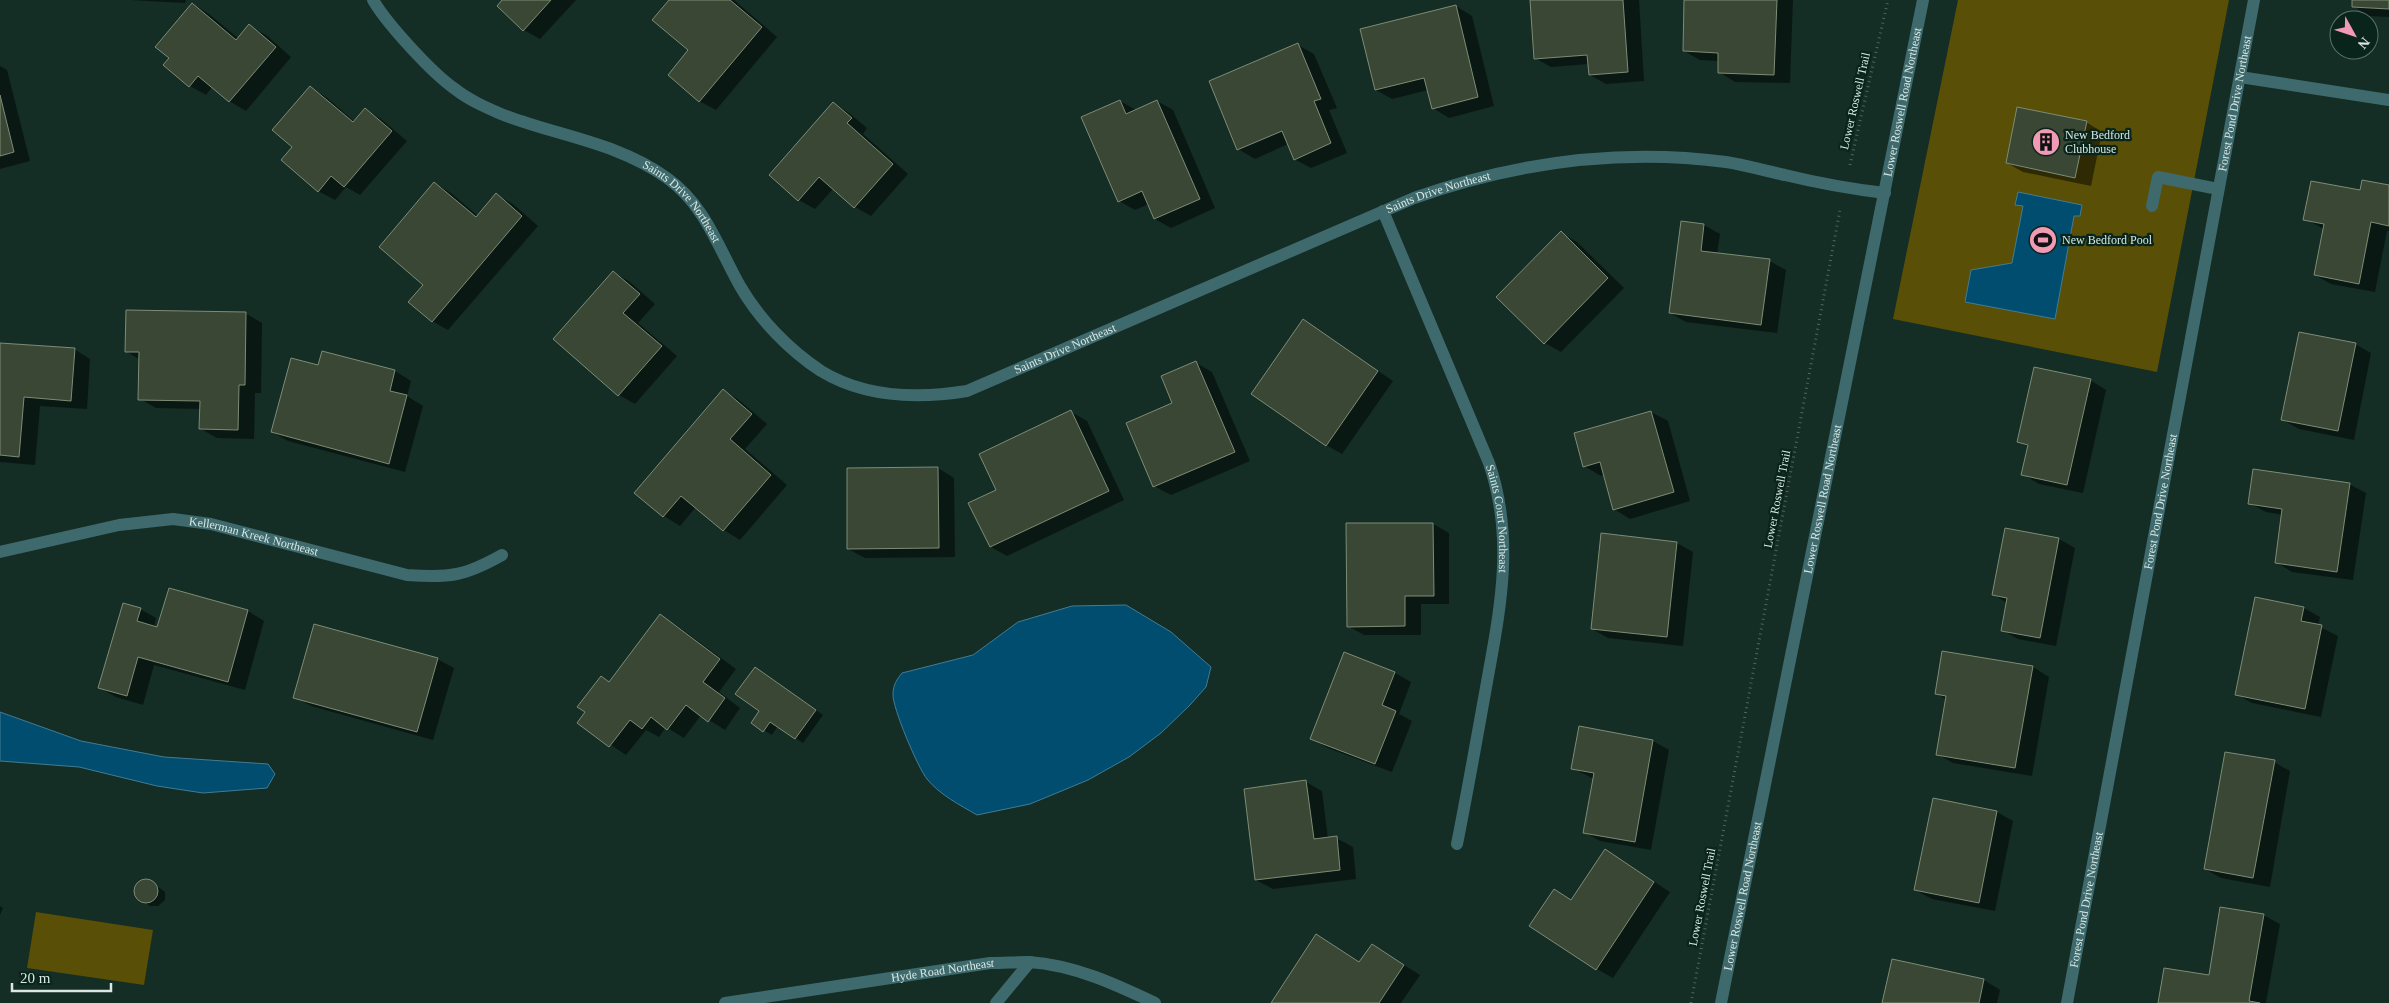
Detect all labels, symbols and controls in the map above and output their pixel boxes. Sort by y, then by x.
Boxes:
north arrow [2329,10,2379,60]
street label: Lower Roswell Road Northeast [1881,26,1924,178]
street label: Forest Pond Drive Northeast [2215,34,2254,172]
text: N [2355,34,2373,52]
street label: Lower Roswell Trail [1837,50,1873,151]
building icon: New Bedford Clubhouse [2031,127,2061,157]
place label: New Bedford Clubhouse [2065,128,2130,156]
street label: Saints Drive Northeast [640,157,724,246]
street label: Saints Drive Northeast [1384,168,1492,216]
sports icon: New Bedford Pool [2028,225,2058,255]
place label: New Bedford Pool [2062,233,2153,247]
street label: Saints Drive Northeast [1012,320,1119,377]
street label: Lower Roswell Road Northeast [1801,423,1844,575]
street label: Forest Pond Drive Northeast [2141,432,2180,571]
street label: Lower Roswell Trail [1761,448,1793,549]
street label: Saints Court Northeast [1483,463,1510,574]
street label: Kellerman Kreek Northeast [188,514,320,559]
street label: Lower Roswell Road Northeast [1721,820,1764,972]
street label: Forest Pond Drive Northeast [2067,830,2106,969]
street label: Lower Roswell Trail [1686,846,1718,947]
street label: Hyde Road Northeast [890,956,995,985]
scale bar [12,960,111,992]
text: 20 m [20,970,51,986]

